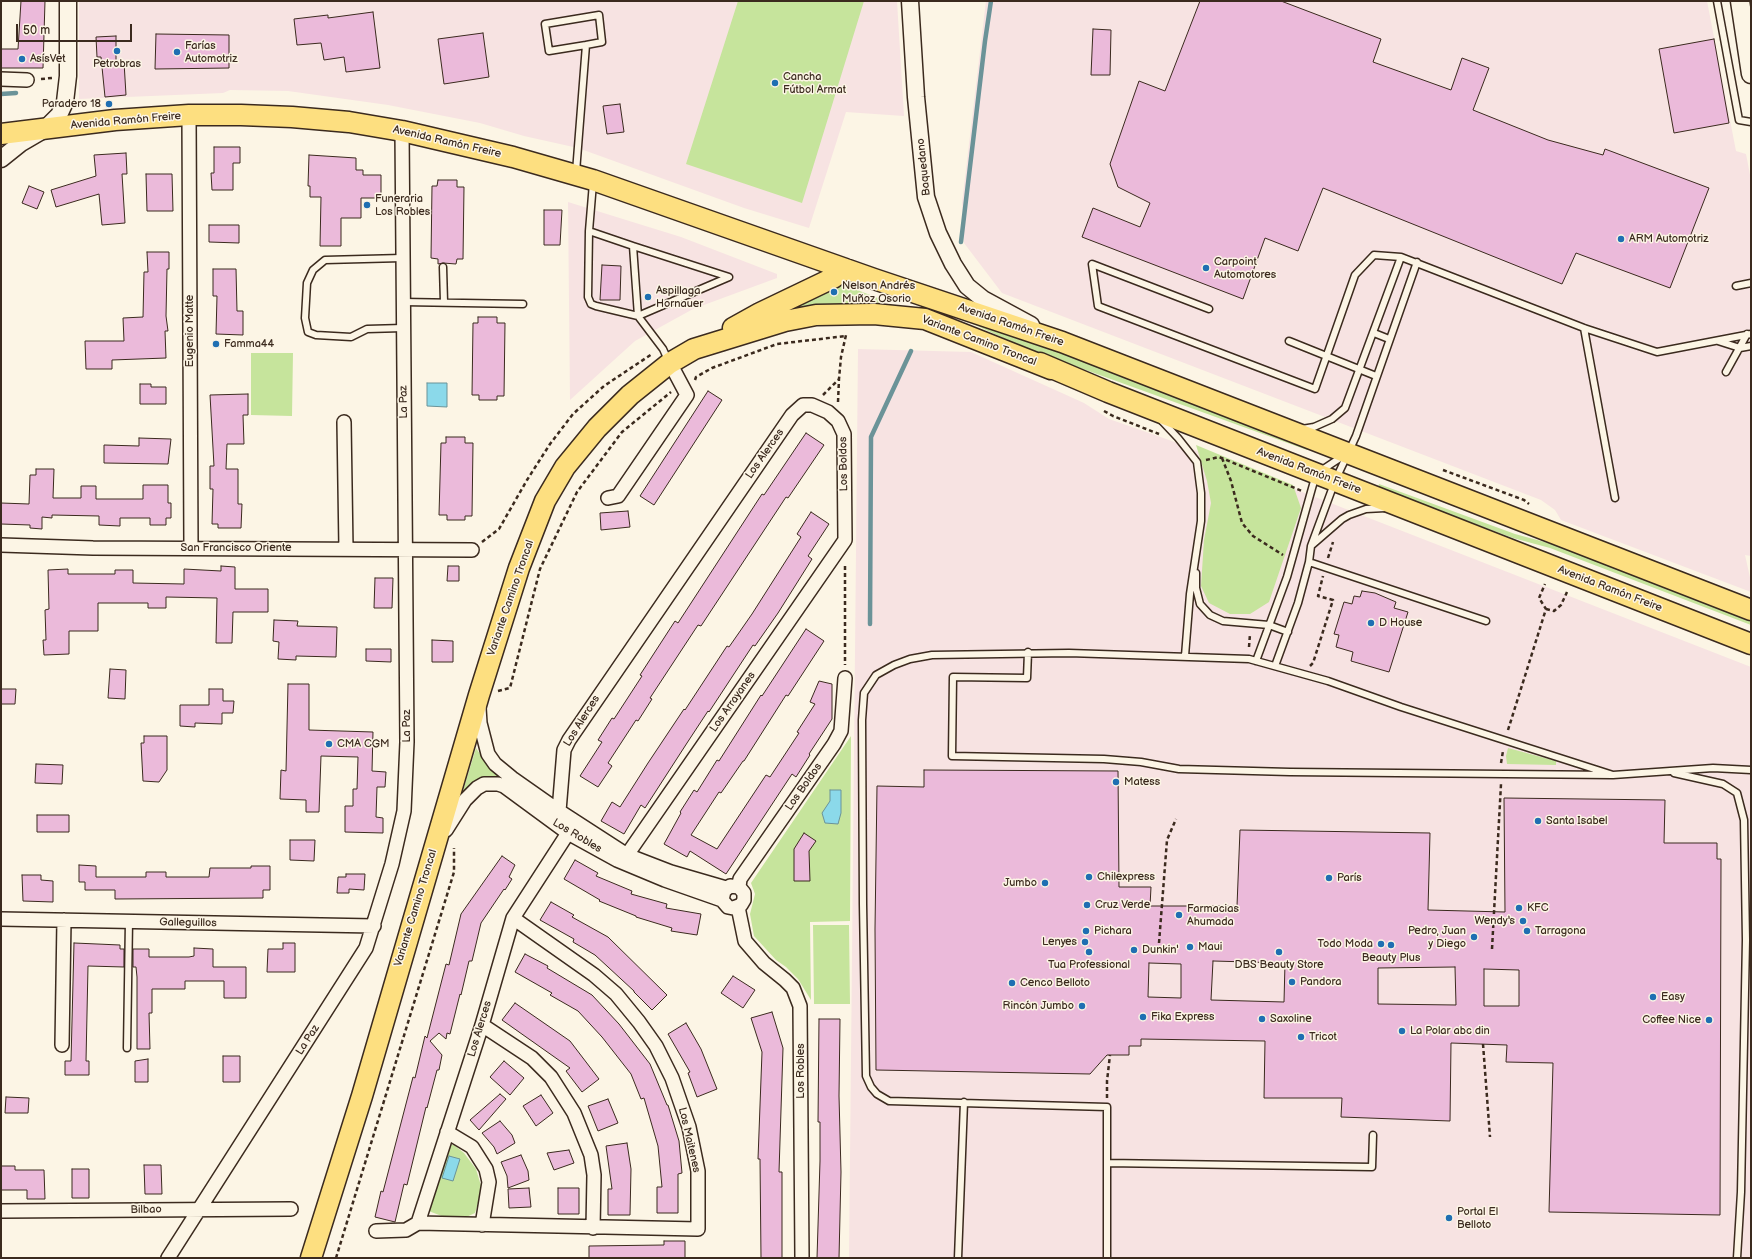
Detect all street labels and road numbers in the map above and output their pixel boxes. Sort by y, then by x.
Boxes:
street label: Avenida Ramón Freire [70,110,182,132]
street label: Avenida Ramón Freire [392,123,502,161]
street label: Baquedano [914,138,934,196]
street label: Eugenio Matte [183,295,197,367]
street label: Avenida Ramón Freire [957,301,1065,349]
street label: Variante Camino Troncal [920,313,1038,369]
street label: La Paz [397,385,411,419]
street label: Los Alerces [743,427,787,481]
street label: Los Boldos [837,436,851,492]
street label: Avenida Ramón Freire [1255,445,1363,497]
street label: Variante Camino Troncal [485,538,537,658]
street label: San Francisco Oriente [181,541,291,555]
street label: Avenida Ramón Freire [1556,563,1664,615]
street label: Los Arrayanes [707,669,759,735]
street label: Los Alerces [561,693,603,749]
street label: La Paz [400,709,414,743]
street label: Los Boldos [783,761,825,813]
street label: Los Robles [550,816,604,856]
street label: Variante Camino Troncal [392,848,440,968]
street label: Galleguillos [159,916,217,930]
street label: Los Alerces [465,999,495,1059]
street label: La Paz [293,1023,323,1057]
street label: Los Robles [794,1043,808,1099]
street label: Los Maitenes [675,1106,703,1174]
street label: Bilbao [130,1203,162,1217]

